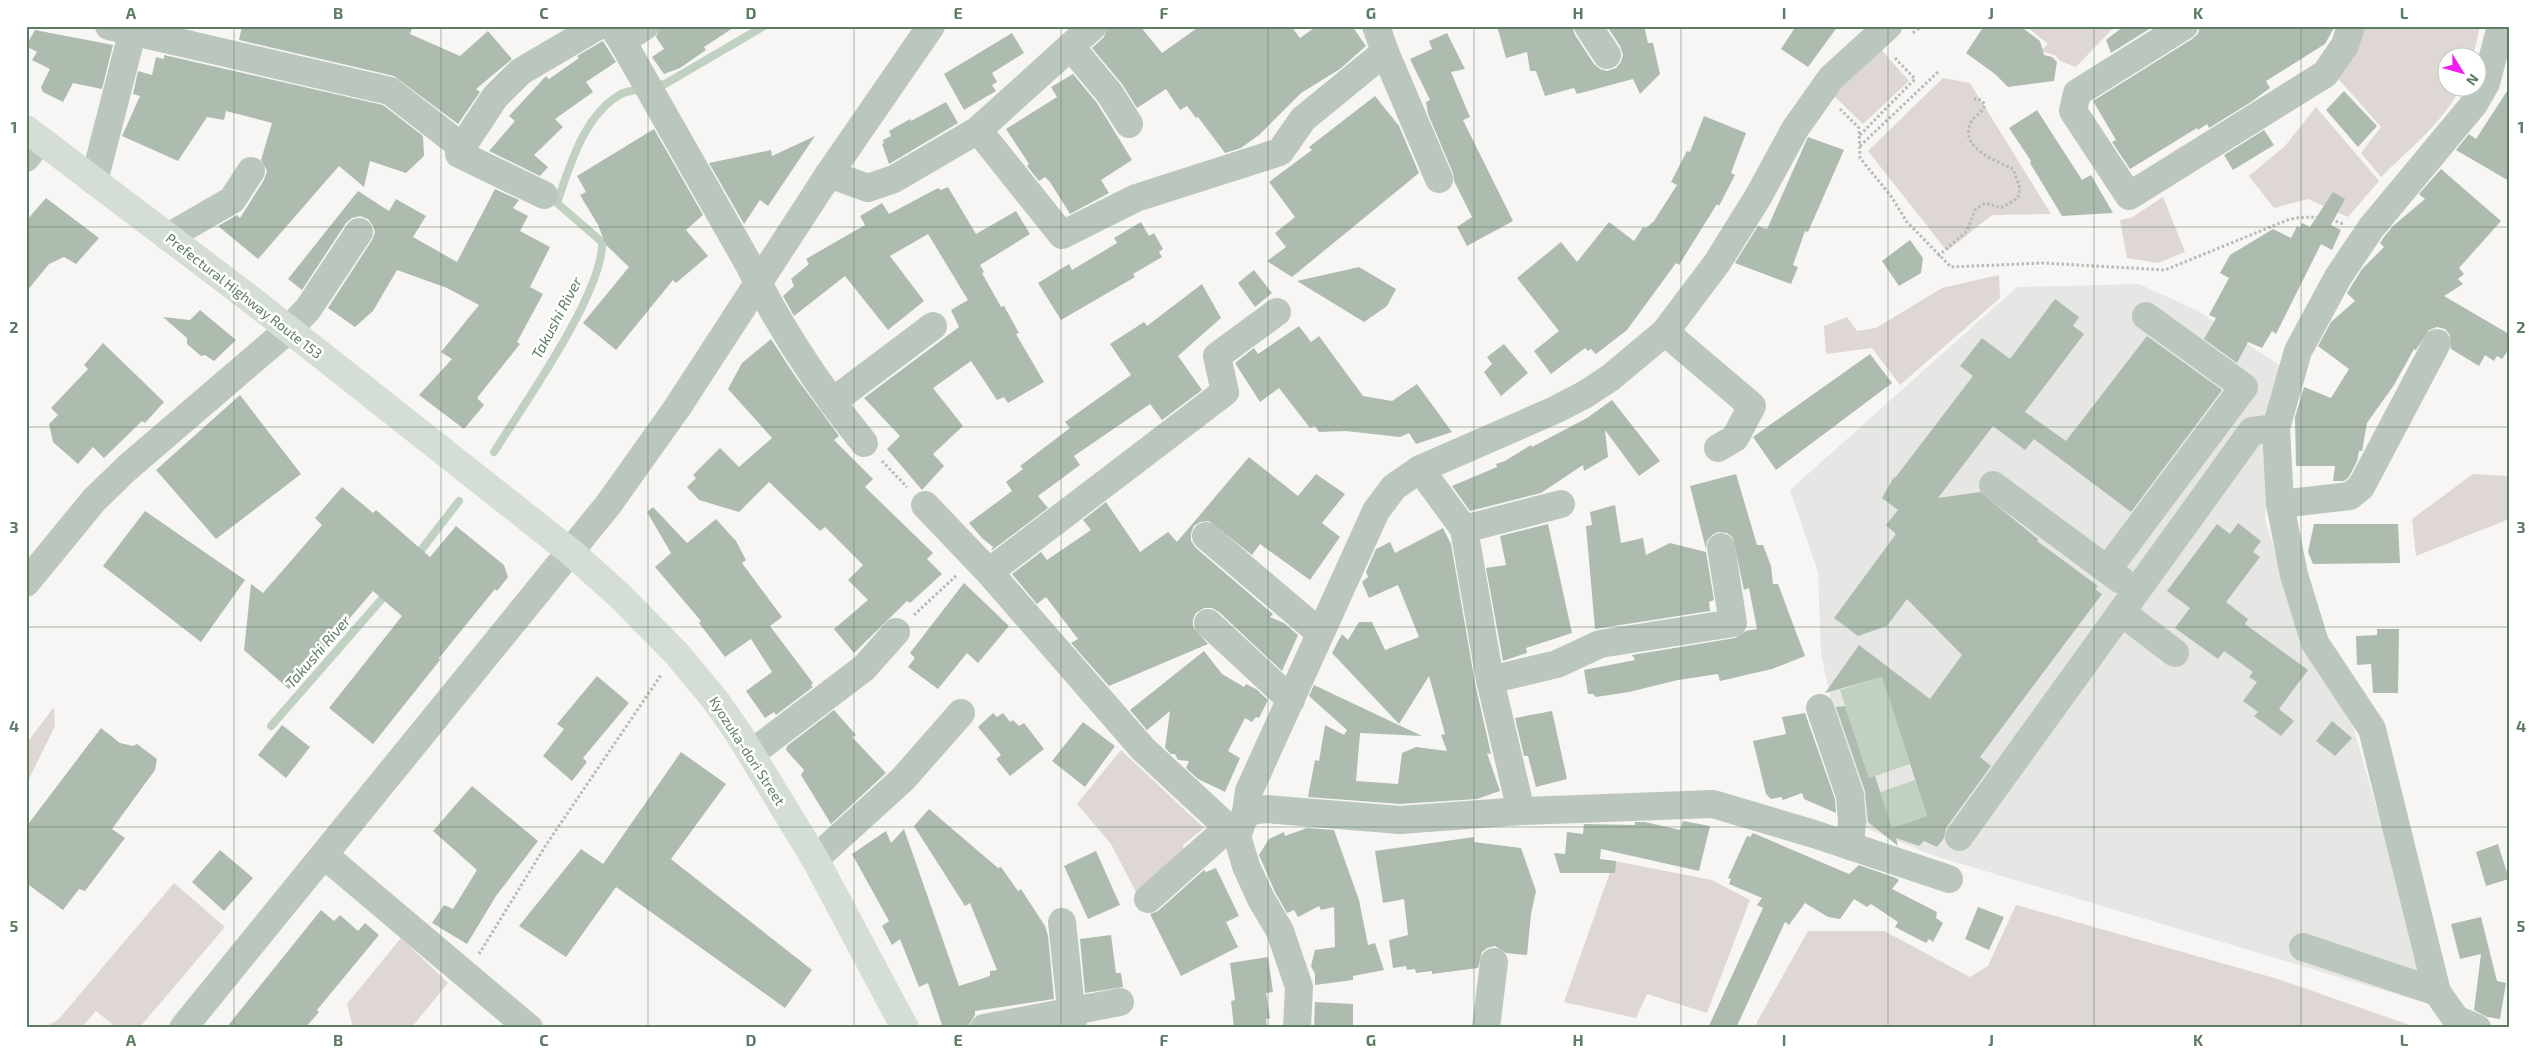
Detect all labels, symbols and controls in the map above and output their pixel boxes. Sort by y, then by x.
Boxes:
text: A [126,3,137,22]
text: B [333,3,343,22]
text: C [539,3,549,22]
text: D [746,3,757,22]
text: E [953,3,963,22]
text: F [1160,3,1169,22]
text: G [1366,3,1376,22]
text: H [1572,3,1584,22]
text: I [1782,3,1786,22]
text: J [1988,3,1994,22]
text: K [2193,3,2204,22]
text: L [2400,3,2409,22]
north arrow [2438,48,2488,98]
text: N [2463,71,2483,89]
text: 1 [11,117,17,136]
text: 1 [2518,117,2524,136]
street label: Prefectural Highway Route 153 [163,229,326,362]
water label: Takushi River [527,273,586,362]
text: 2 [9,317,19,336]
text: 2 [2516,317,2526,336]
text: 3 [9,517,19,536]
text: 3 [2516,517,2526,536]
water label: Takushi River [281,611,354,691]
street label: Kyozuka-dori Street [706,693,789,808]
text: 4 [9,716,19,735]
text: 4 [2516,716,2526,735]
text: 5 [10,916,19,935]
text: 5 [2517,916,2526,935]
text: A [126,1030,137,1049]
text: B [333,1030,343,1049]
text: C [539,1030,549,1049]
text: D [746,1030,757,1049]
text: E [953,1030,963,1049]
text: F [1160,1030,1169,1049]
text: G [1366,1030,1376,1049]
text: H [1572,1030,1584,1049]
text: I [1782,1030,1786,1049]
text: J [1988,1030,1994,1049]
text: K [2193,1030,2204,1049]
text: L [2400,1030,2409,1049]

